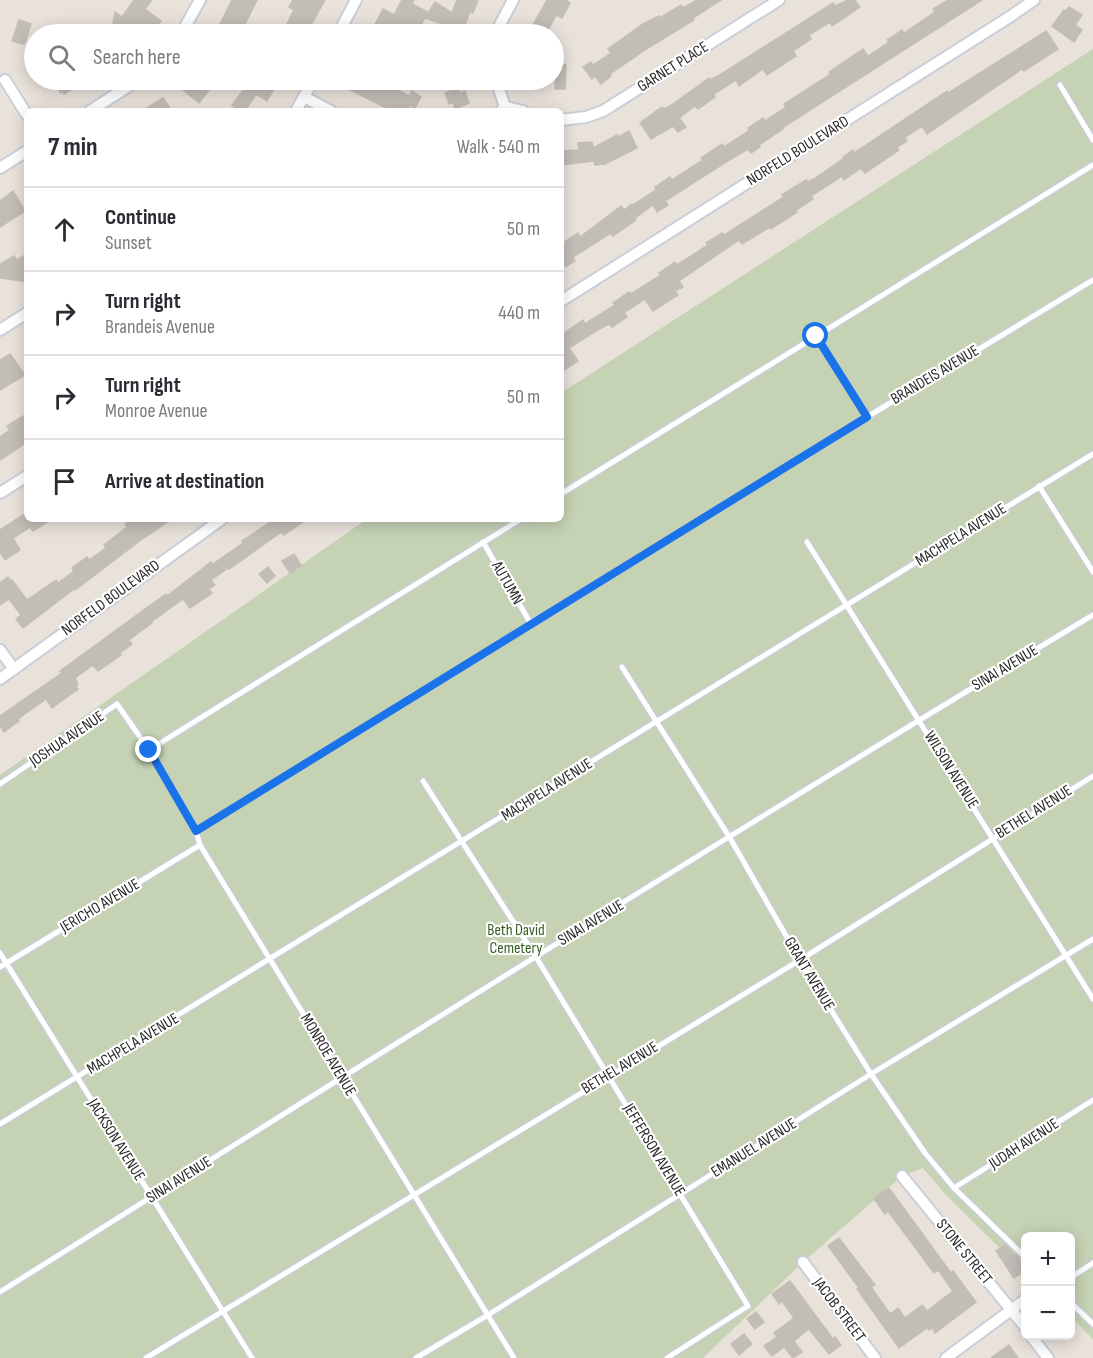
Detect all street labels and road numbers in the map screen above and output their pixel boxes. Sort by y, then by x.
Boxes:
street label: GARNET PLACE [634,38,712,96]
street label: NORFELD BOULEVARD [743,112,853,190]
street label: BRANDEIS AVENUE [888,341,982,409]
street label: MACHPELA AVENUE [912,499,1010,571]
street label: NORFELD BOULEVARD [58,556,164,640]
street label: AUTUMN [487,557,527,608]
street label: SINAI AVENUE [969,641,1041,695]
street label: JOSHUA AVENUE [25,707,108,772]
street label: WILSON AVENUE [920,728,982,812]
street label: MACHPELA AVENUE [498,754,596,826]
street label: BETHEL AVENUE [992,781,1076,843]
street label: JERICHO AVENUE [56,875,143,938]
street label: SINAI AVENUE [555,896,627,950]
street label: GRANT AVENUE [780,934,838,1014]
street label: MACHPELA AVENUE [84,1009,182,1079]
street label: MONROE AVENUE [296,1010,360,1100]
street label: BETHEL AVENUE [578,1038,662,1098]
street label: JACKSON AVENUE [83,1095,149,1185]
street label: JEFFERSON AVENUE [618,1099,689,1200]
street label: EMANUEL AVENUE [708,1114,800,1182]
street label: JUDAH AVENUE [985,1114,1062,1174]
street label: SINAI AVENUE [143,1152,215,1208]
street label: STONE STREET [932,1216,996,1289]
street label: JACOB STREET [808,1273,870,1346]

